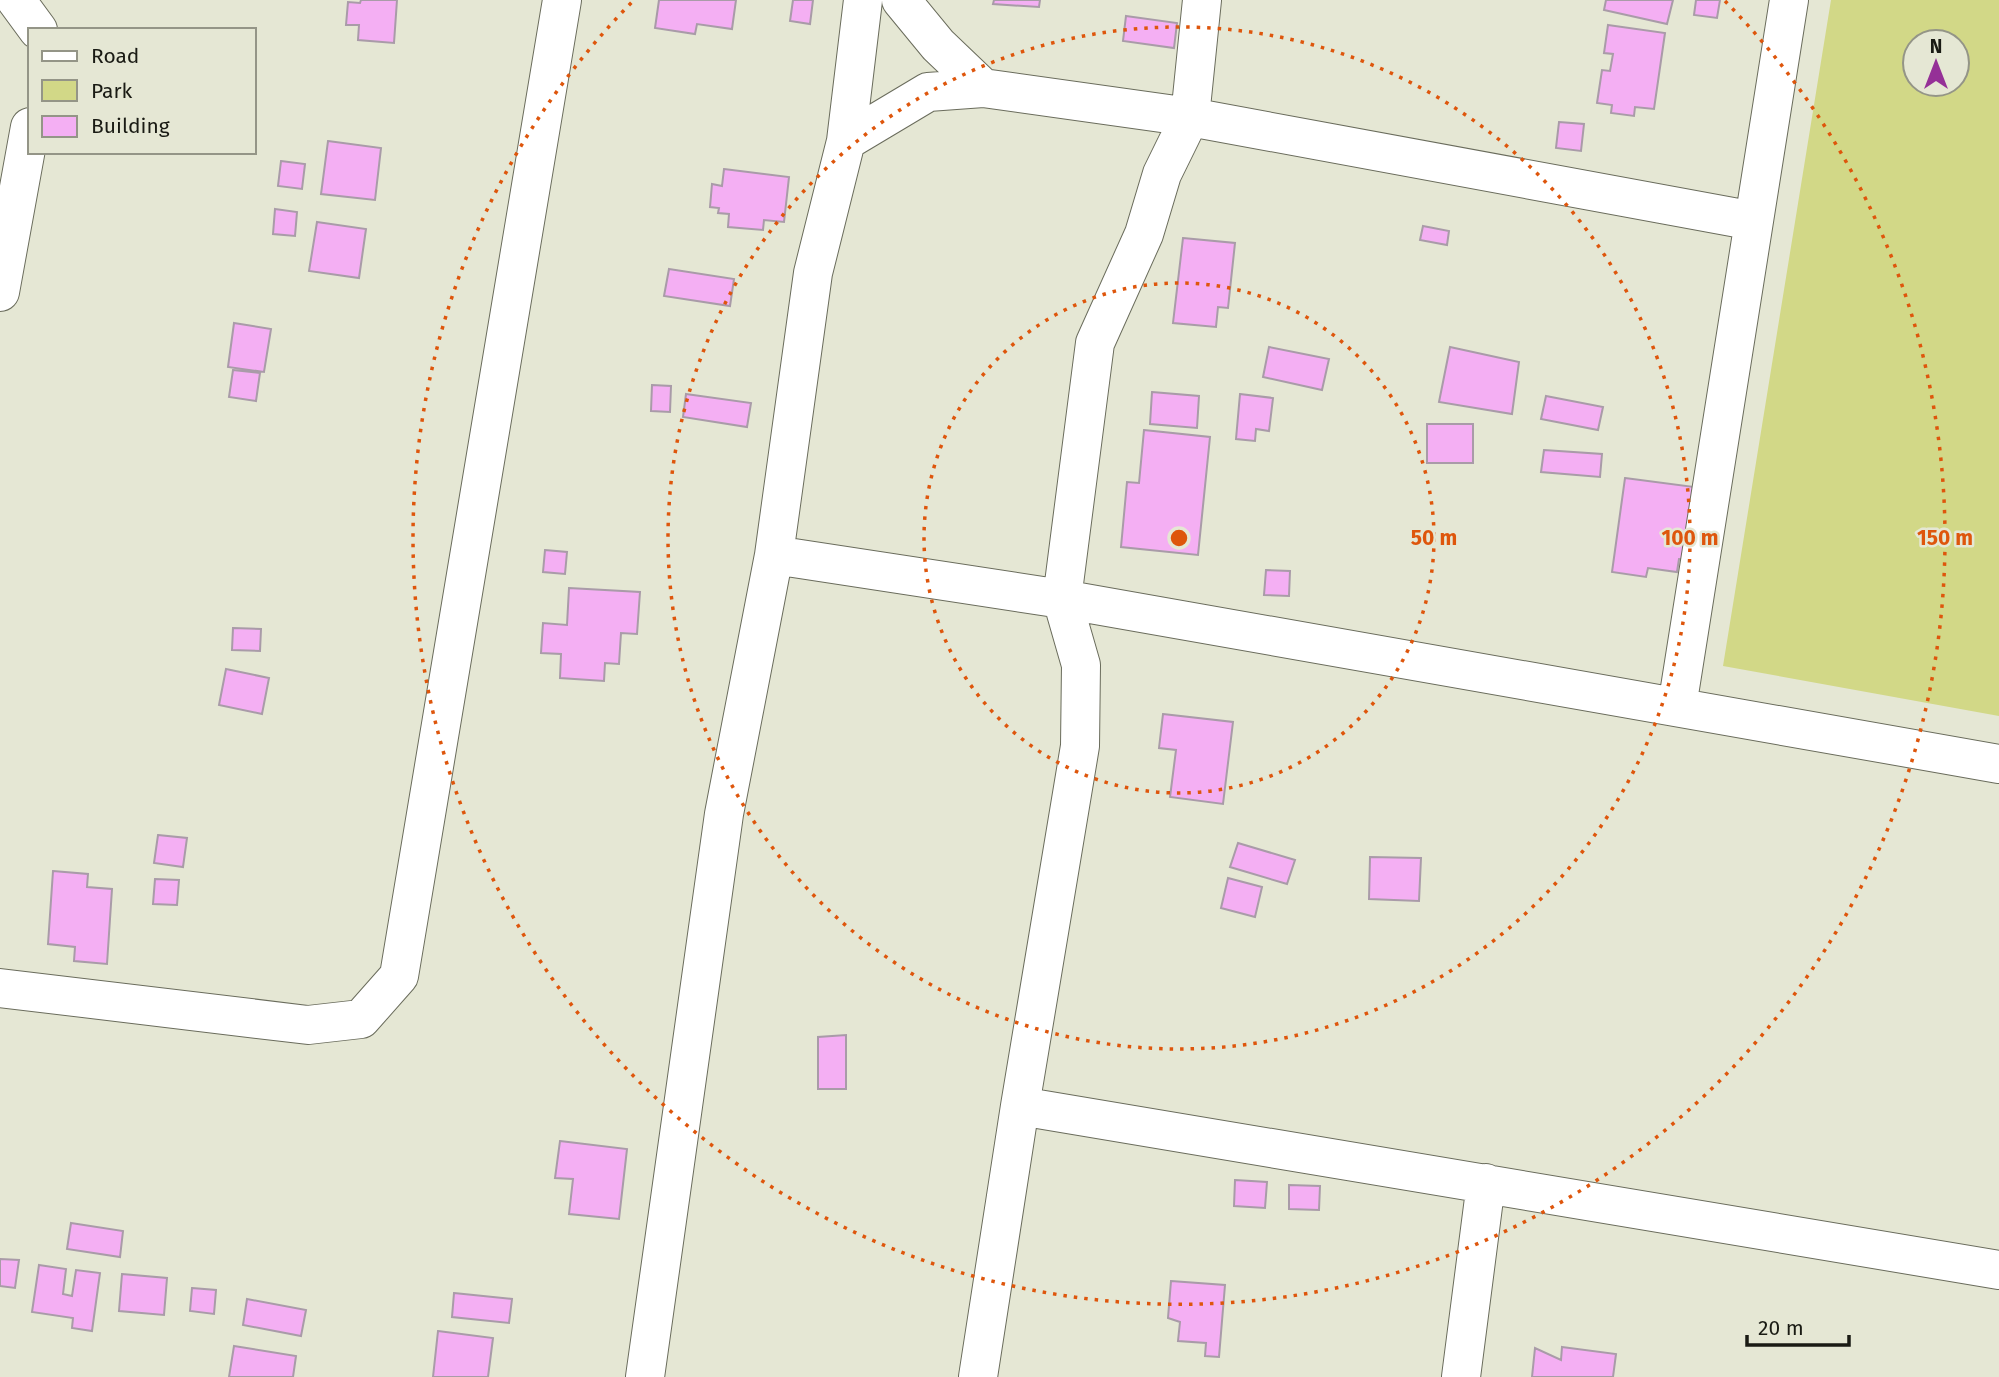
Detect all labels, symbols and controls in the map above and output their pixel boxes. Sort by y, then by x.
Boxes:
legend [28,28,256,154]
north arrow [1901,28,1971,98]
text: N [1930,35,1942,58]
text: Road [91,43,139,69]
text: Park [91,78,133,104]
text: Building [91,113,170,139]
text: 50 m [1411,525,1457,551]
text: 100 m [1661,525,1719,551]
text: 150 m [1917,525,1973,551]
centre of rings [1167,526,1191,550]
scale bar [1747,1304,1848,1348]
text: 20 m [1758,1315,1804,1341]

